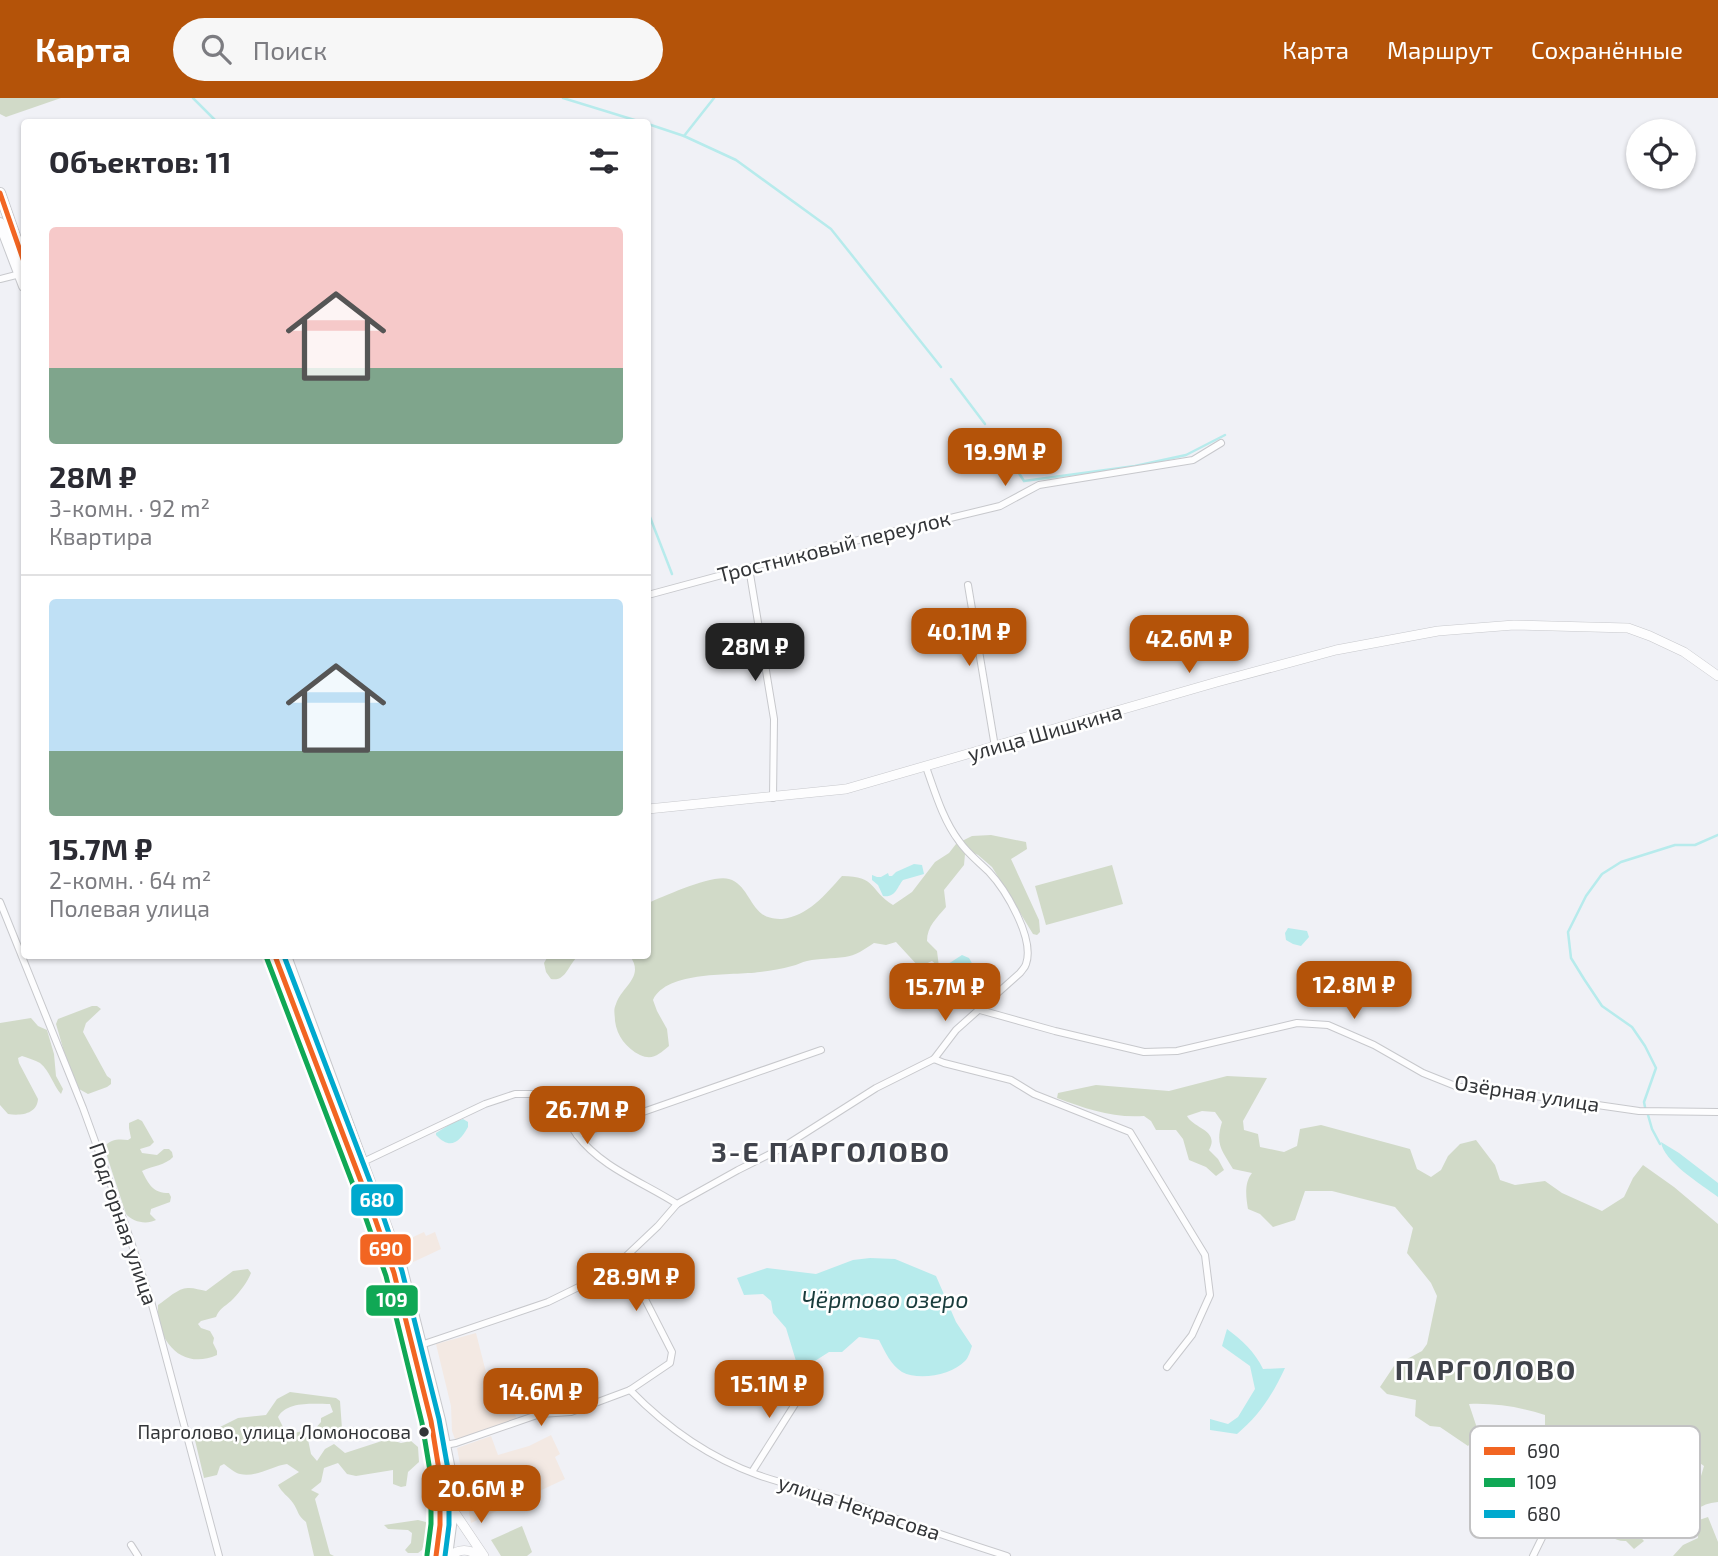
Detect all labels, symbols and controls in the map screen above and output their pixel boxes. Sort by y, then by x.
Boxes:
search box [173,18,663,81]
text: Карта [35,29,131,69]
icon: search [197,30,235,68]
text: Поиск [253,34,327,65]
text: Карта [1282,35,1349,64]
text: Маршрут [1387,35,1493,64]
text: Сохранённые [1531,35,1683,64]
map controls [1626,119,1696,189]
button: locate [1626,119,1696,189]
icon: filters [585,142,623,180]
text: Объектов: 11 [49,143,232,179]
icon: home [273,273,399,399]
pin: 19.9M ₽ [940,428,1070,488]
text: 19.9M ₽ [964,437,1046,465]
text: 28M ₽ [49,458,137,494]
text: 3-комн. · 92 m² [49,494,210,522]
street label: Тростниковый переулок [715,504,953,588]
text: Квартира [49,522,153,550]
pin: 40.1M ₽ [904,608,1034,668]
pin: 42.6M ₽ [1124,616,1254,675]
text: 40.1M ₽ [927,617,1011,645]
pin: 28M ₽ [706,624,804,683]
text: 42.6M ₽ [1146,624,1232,652]
text: 28M ₽ [721,632,789,660]
icon: home [273,645,399,771]
street label: улица Шишкина [964,698,1125,767]
text: 15.7M ₽ [49,830,152,866]
text: 2-комн. · 64 m² [49,866,211,894]
text: Полевая улица [49,894,210,922]
pin: 12.8M ₽ [1289,962,1419,1021]
pin: 15.7M ₽ [880,964,1010,1023]
text: 12.8M ₽ [1313,970,1395,998]
text: 15.7M ₽ [905,972,985,1000]
street label: Озёрная улица [1453,1069,1602,1117]
pin: 26.7M ₽ [522,1086,652,1146]
text: 26.7M ₽ [545,1095,629,1123]
district label: 3-Е ПАРГОЛОВО [711,1134,951,1168]
street label: Подгорная улица [84,1139,164,1308]
line badge: 680 [350,1183,404,1217]
text: 680 [359,1188,395,1211]
line badge: 690 [359,1233,412,1266]
text: 690 [369,1237,403,1260]
pin: 28.9M ₽ [571,1254,701,1313]
text: 28.9M ₽ [593,1262,679,1290]
line badge: 109 [365,1284,419,1317]
water label: Чёртово озеро [802,1285,968,1313]
text: 109 [376,1288,408,1311]
district label: ПАРГОЛОВО [1395,1352,1577,1386]
pin: 15.1M ₽ [704,1360,834,1420]
pin: 14.6M ₽ [476,1368,606,1428]
text: 15.1M ₽ [731,1369,807,1397]
text: 14.6M ₽ [499,1377,583,1405]
place label: Парголово, улица Ломоносова [137,1420,411,1444]
marker: Парголово, улица Ломоносова [417,1425,431,1439]
legend [1470,1426,1700,1538]
text: 690 [1527,1439,1560,1462]
pin: 20.6M ₽ [416,1466,546,1525]
street label: улица Некрасова [775,1469,944,1546]
text: 109 [1527,1470,1557,1493]
text: 20.6M ₽ [438,1474,524,1502]
text: 680 [1527,1502,1561,1525]

